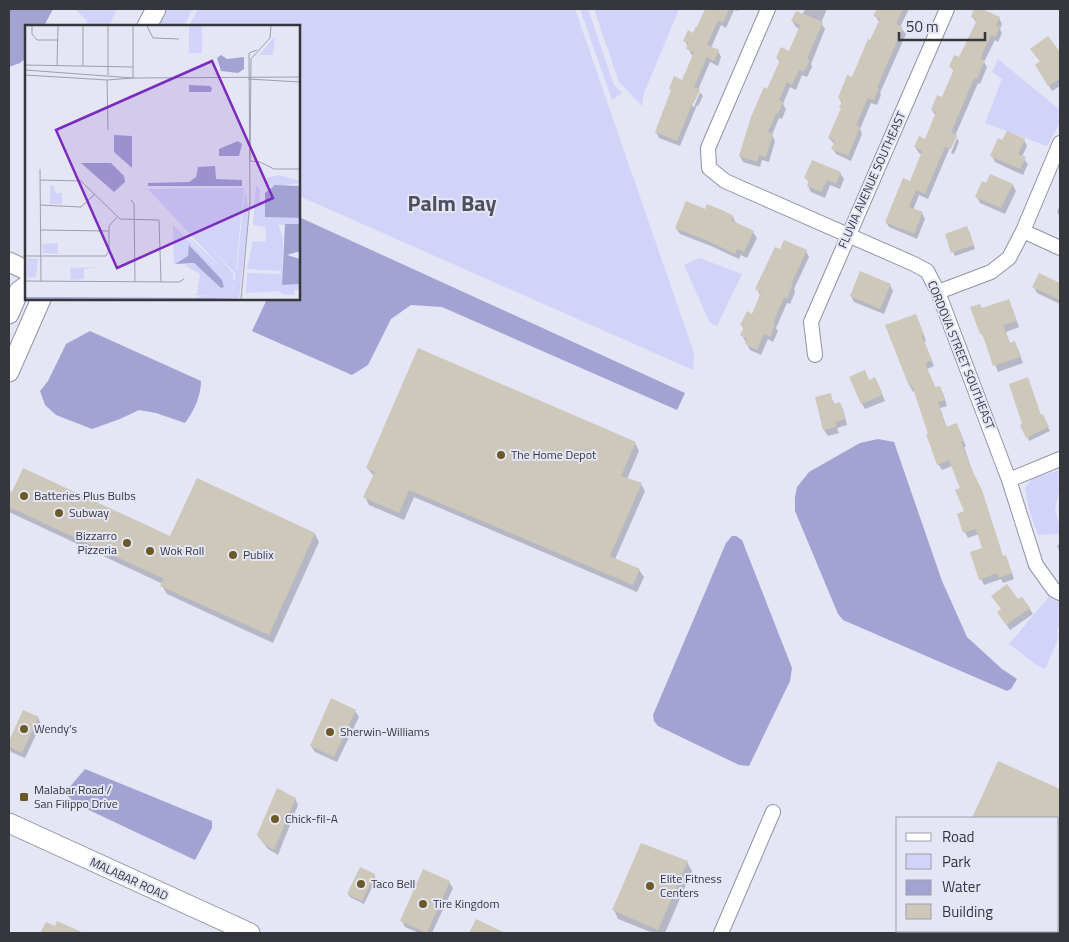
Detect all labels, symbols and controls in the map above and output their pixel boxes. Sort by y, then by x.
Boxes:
scale bar [899,10,985,42]
text: 50 m [906,15,939,38]
inset map [25,25,300,300]
street label: FLUVIA AVENUE SOUTHEAST [833,108,911,251]
district label: Palm Bay [408,186,496,220]
street label: CORDOVA STREET SOUTHEAST [923,277,1000,433]
place label: The Home Depot [511,445,597,464]
marker: The Home Depot [495,449,507,461]
place label: Batteries Plus Bulbs [34,486,136,505]
marker: Batteries Plus Bulbs [18,490,30,502]
place label: Subway [69,503,109,522]
marker: Subway [53,507,65,519]
place label: Bizzarro Pizzeria [76,526,117,559]
marker: Bizzarro Pizzeria [121,537,133,549]
place label: Wok Roll [160,541,204,560]
marker: Wok Roll [144,545,156,557]
place label: Publix [243,545,274,564]
marker: Publix [227,549,239,561]
place label: Wendy's [34,719,77,738]
place label: Sherwin-Williams [340,722,430,741]
marker: Wendy's [18,723,30,735]
marker: Sherwin-Williams [324,726,336,738]
place label: Malabar Road / San Filippo Drive [34,780,118,813]
marker: Malabar Road / San Filippo Drive [18,791,30,803]
place label: Chick-fil-A [285,809,338,828]
marker: Chick-fil-A [269,813,281,825]
legend [896,817,1059,932]
text: Road [942,825,974,848]
text: Park [942,850,971,873]
street label: MALABAR ROAD [87,852,172,905]
place label: Elite Fitness Centers [660,869,722,902]
place label: Taco Bell [371,874,415,893]
text: Water [942,875,981,898]
marker: Taco Bell [355,878,367,890]
marker: Elite Fitness Centers [644,880,656,892]
place label: Tire Kingdom [433,894,499,913]
marker: Tire Kingdom [417,898,429,910]
text: Building [942,900,993,923]

